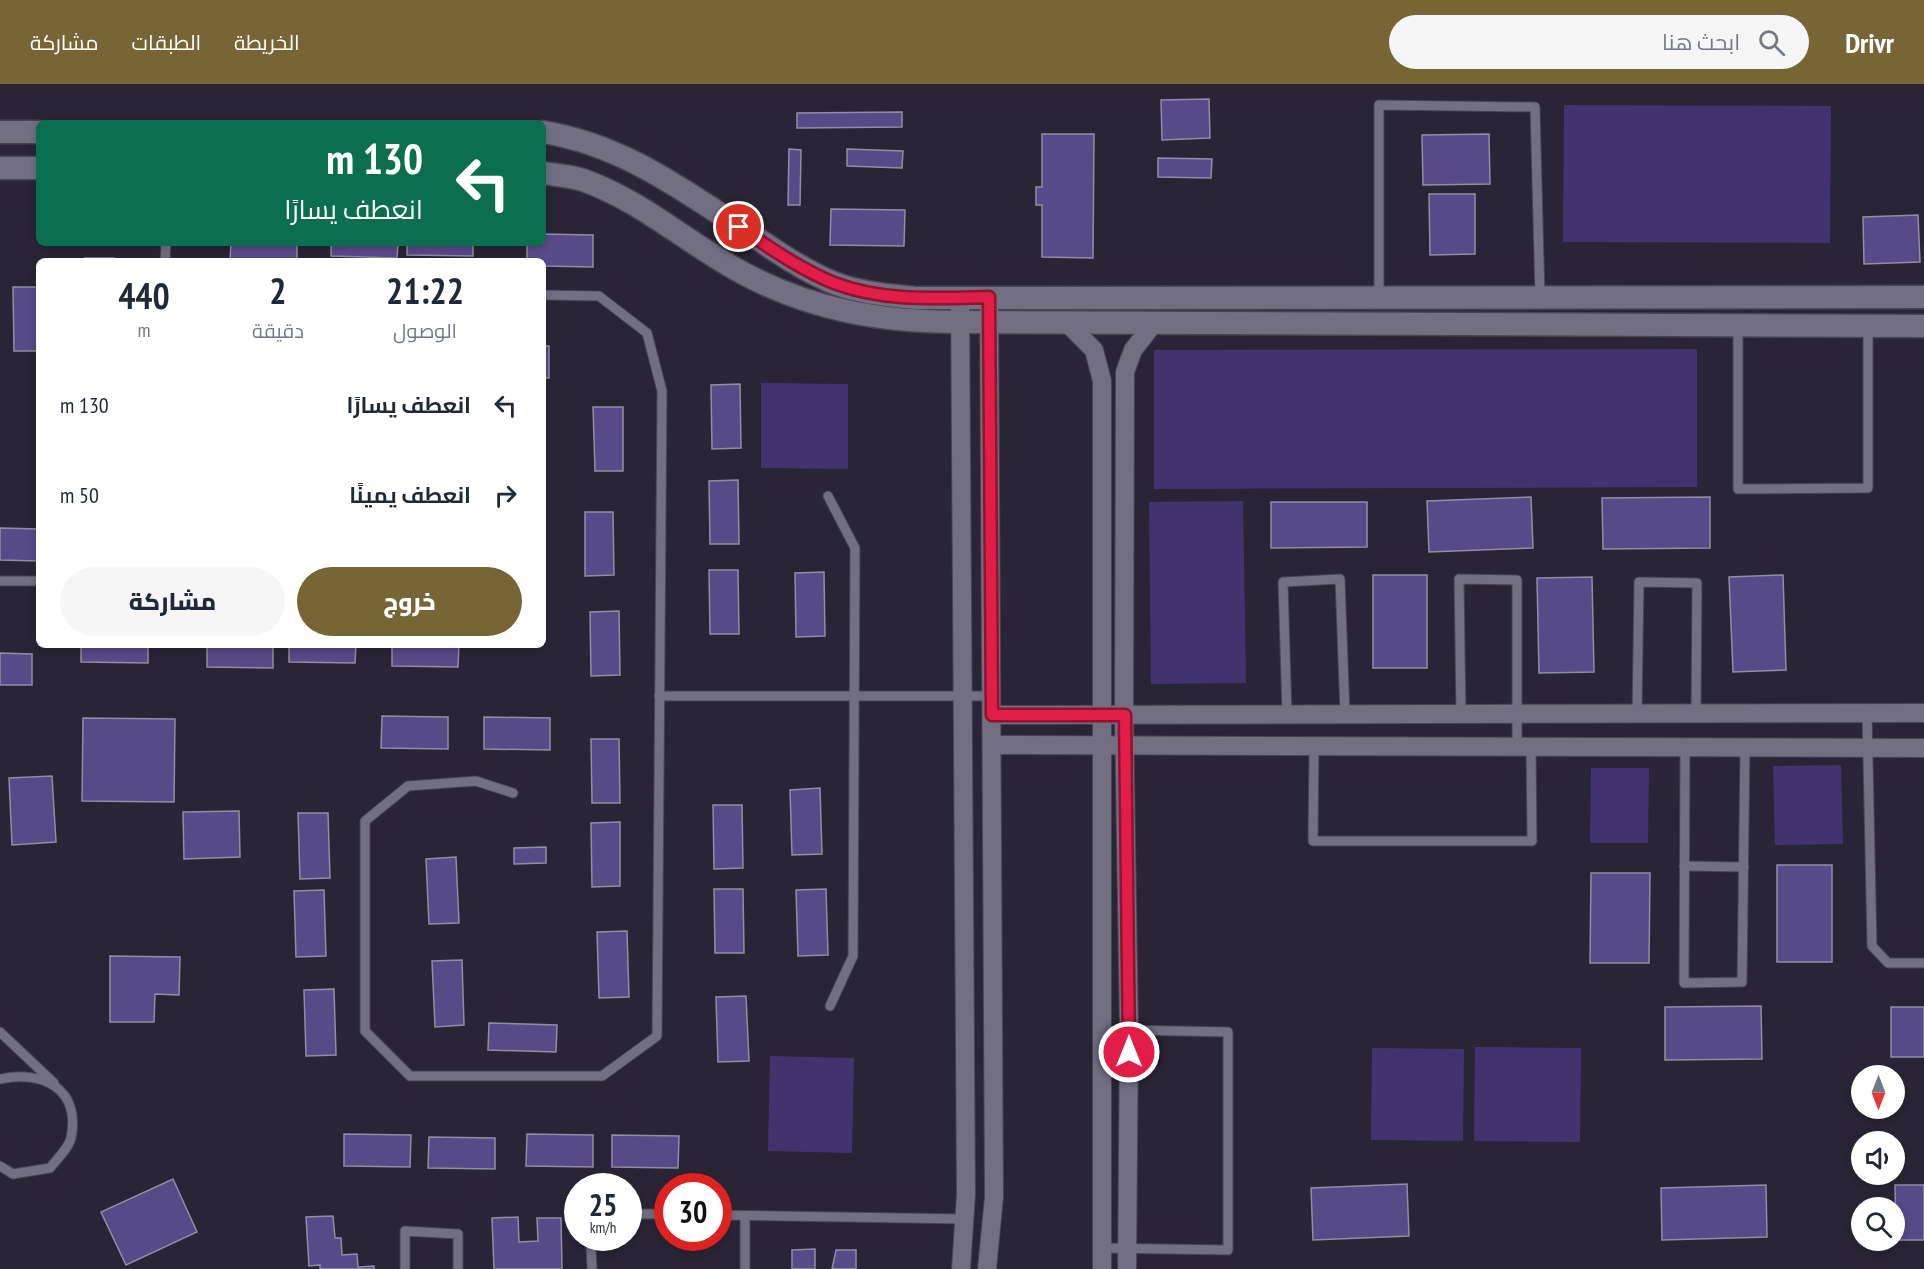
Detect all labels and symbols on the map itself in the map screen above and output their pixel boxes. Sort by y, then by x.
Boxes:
pin [713,201,764,252]
position arrow [1097,1020,1161,1084]
north arrow [1851,1065,1905,1119]
speed limit sign: 30 [654,1173,732,1251]

